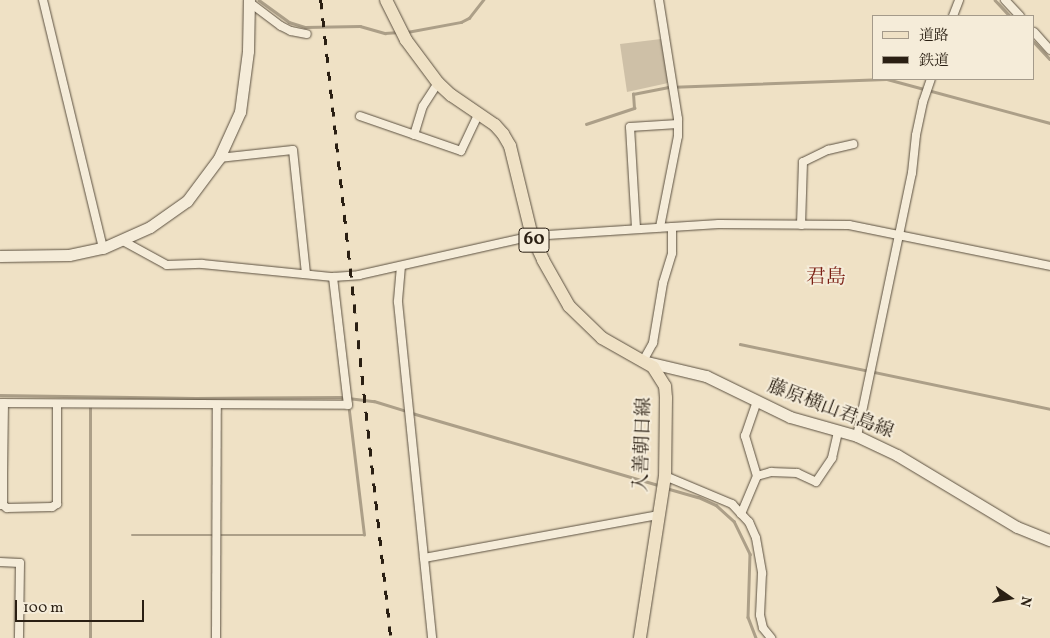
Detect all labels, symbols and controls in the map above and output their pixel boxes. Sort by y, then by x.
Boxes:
legend [872,15,1035,80]
text: 道路 [919,26,949,47]
text: 鉄道 [919,51,949,72]
road number: 60 [518,224,550,256]
district label: 君島 [806,266,846,290]
street label: 藤原横山君島線 [764,376,896,444]
street label: 入善朝日線 [631,397,657,493]
north arrow [985,573,1035,623]
scale bar [18,590,146,622]
text: N [1015,594,1036,609]
text: 100 m [23,598,63,619]

